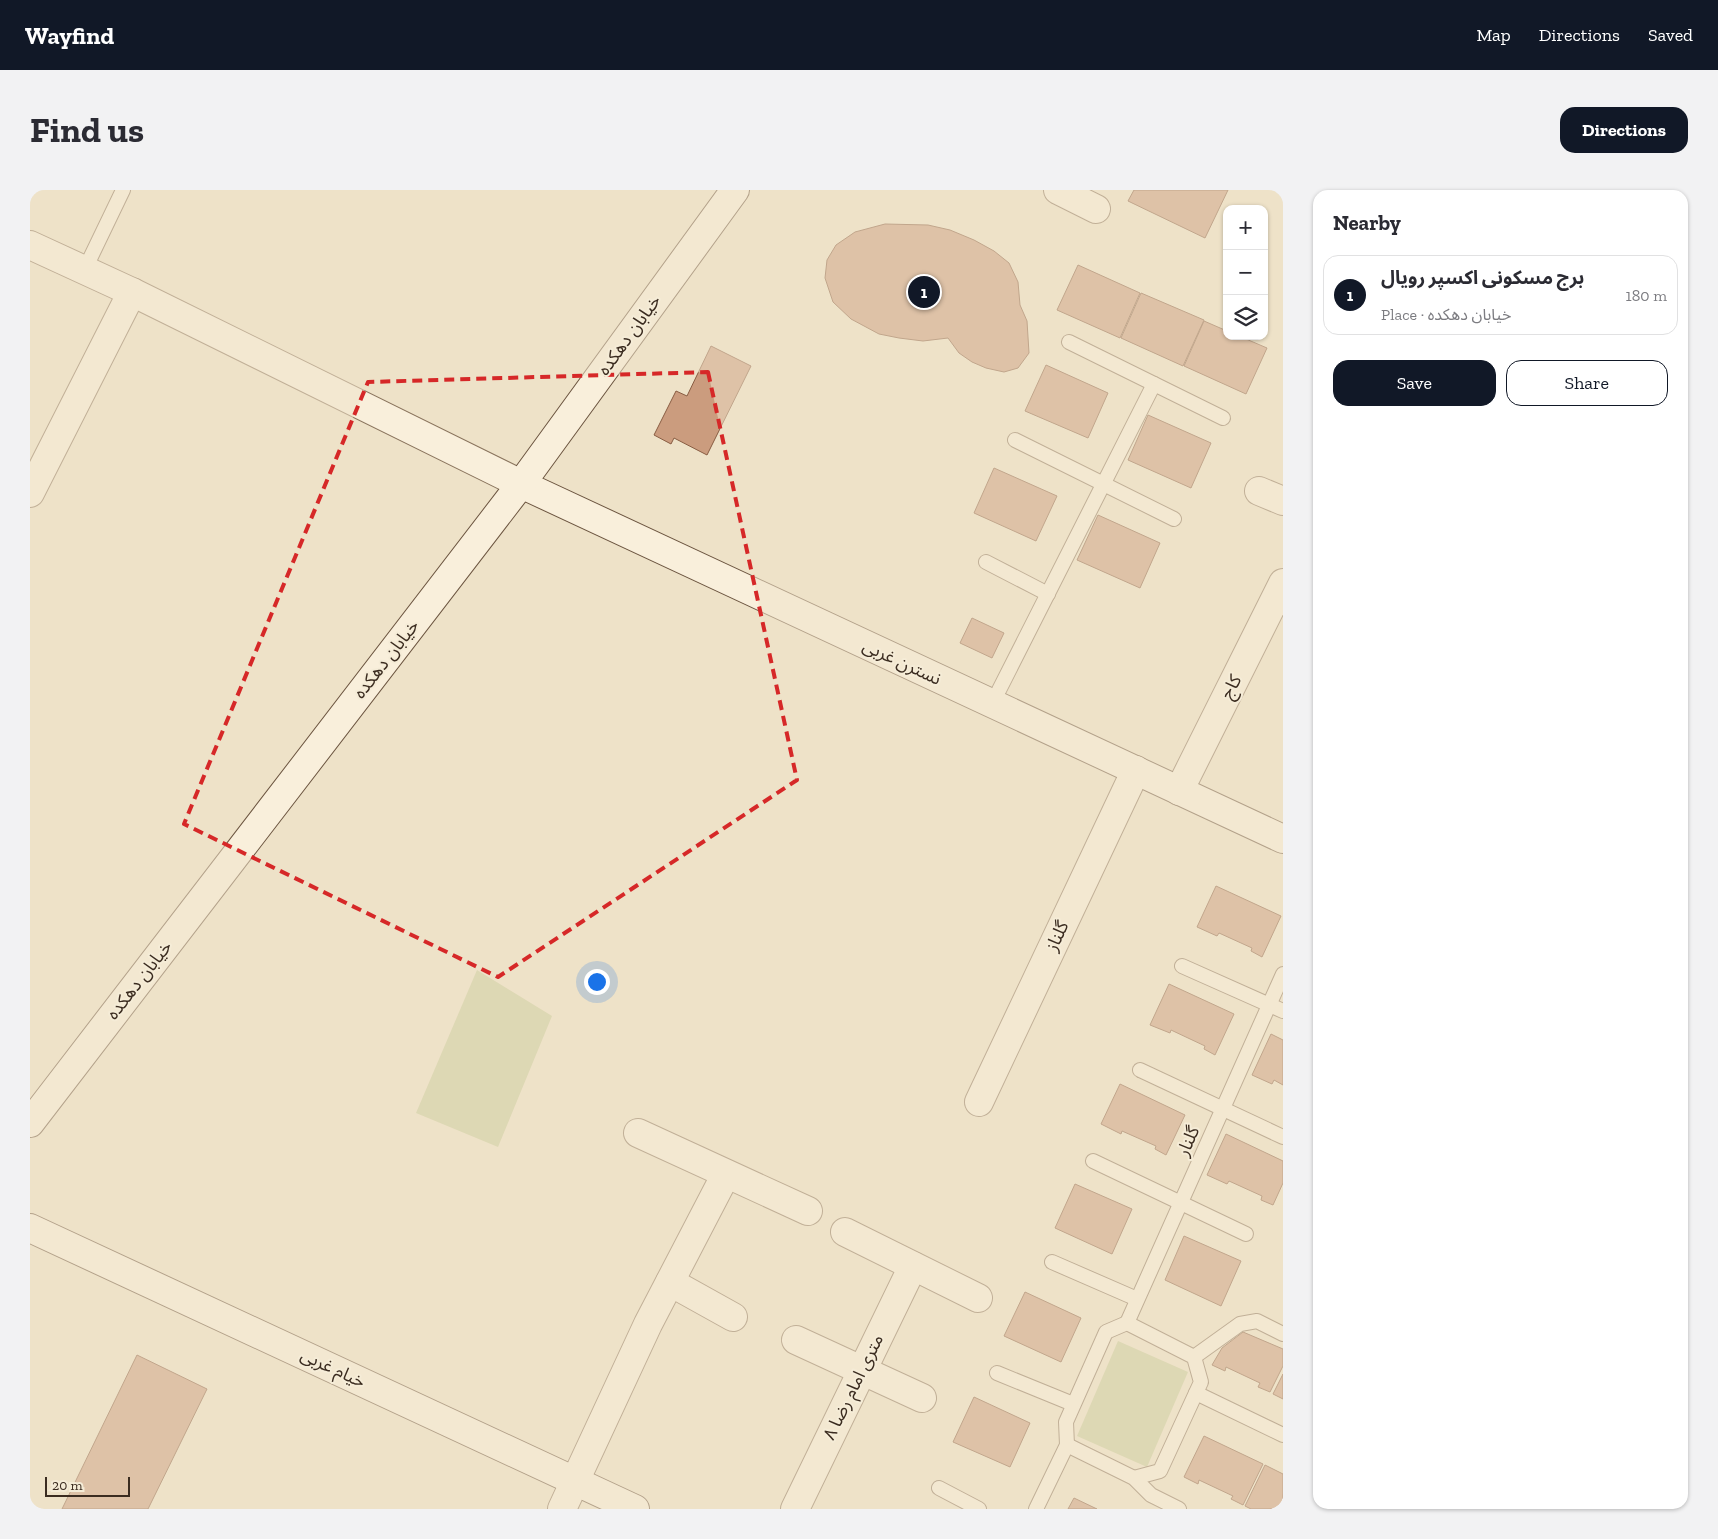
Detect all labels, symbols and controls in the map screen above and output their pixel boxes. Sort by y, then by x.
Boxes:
text: Wayfind [25,21,114,50]
text: Map [1476,24,1511,46]
text: Directions [1539,24,1620,46]
text: Saved [1648,24,1693,46]
button: Directions [1560,107,1688,153]
text: Find us [30,109,144,151]
map controls [1223,205,1268,340]
button: + [1223,205,1268,250]
text: Nearby [1333,210,1401,235]
button: − [1223,250,1268,295]
text: برج مسکونی اکسپر رویال [1381,266,1584,289]
pin: 1 [908,273,940,311]
text: 1 [1347,286,1353,305]
text: 180 m [1626,286,1667,305]
street label: خیابان دهکده [592,291,666,379]
button: layers [1223,295,1268,340]
text: Place · خیابان دهکده [1381,305,1511,324]
button: Save [1333,360,1496,406]
button: Share [1506,360,1668,406]
street label: خیابان دهکده [348,615,424,703]
street label: نسترن غربی [859,634,945,690]
street label: کاج [1216,671,1248,704]
street label: گلناز [1040,917,1074,956]
street label: خیابان دهکده [101,936,177,1024]
your location [584,969,610,995]
street label: گلنار [1171,1122,1205,1160]
street label: ۸ متری امام رضا [818,1331,891,1445]
street label: خیام غربی [296,1343,369,1395]
scale bar [45,1474,130,1497]
text: 20 m [52,1477,83,1494]

